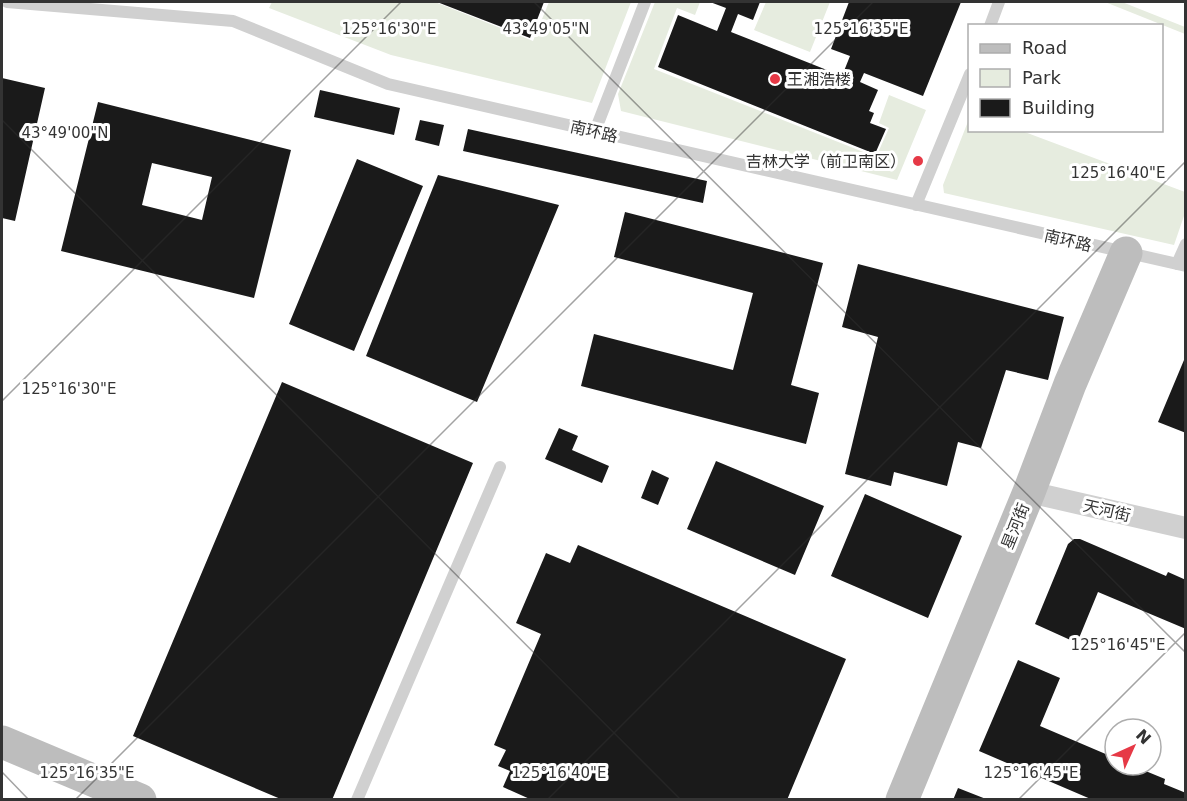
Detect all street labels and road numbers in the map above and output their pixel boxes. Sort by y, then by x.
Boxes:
street label: 南环路 [568,117,619,146]
street label: 南环路 [1042,226,1093,255]
street label: 天河街 [1081,496,1132,525]
street label: 星河街 [998,500,1033,552]

